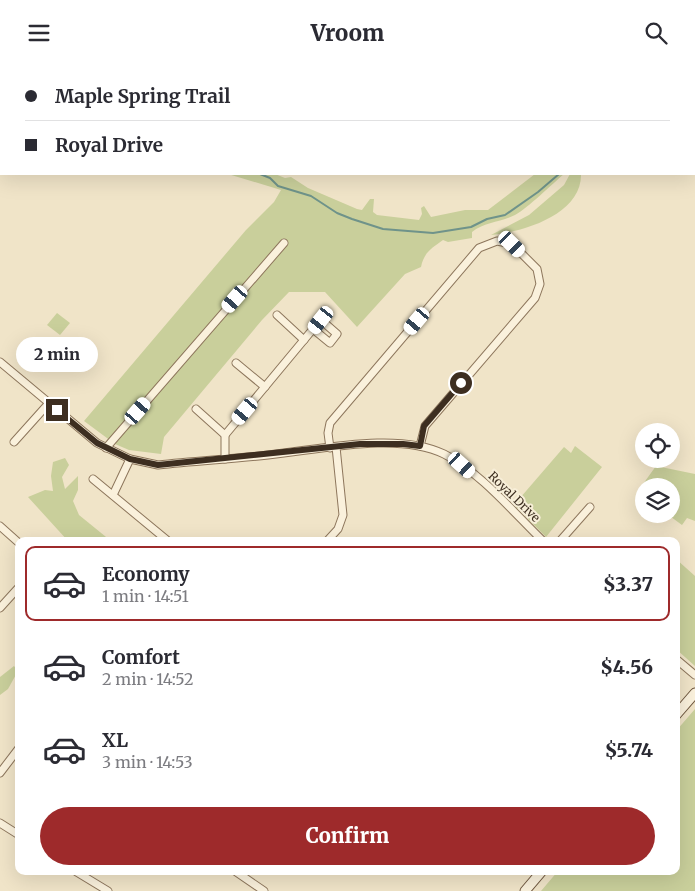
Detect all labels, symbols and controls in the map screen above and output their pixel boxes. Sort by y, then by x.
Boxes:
icon: menu [25,19,53,47]
text: Vroom [311,19,384,47]
icon: search [642,19,670,47]
text: Maple Spring Trail [55,84,230,108]
text: Royal Drive [55,133,163,157]
car [495,228,528,260]
car [219,283,250,315]
car [305,304,336,336]
car [401,305,432,337]
callout: 2 min [16,337,98,373]
text: 2 min [34,344,80,364]
route start [450,372,472,394]
car [122,395,153,427]
car [229,395,260,427]
route end [46,399,68,421]
map controls [635,423,680,523]
button: locate [635,423,680,468]
car [445,449,478,481]
street label: Royal Drive [485,468,543,525]
button: layers [635,478,680,523]
icon: car [42,561,87,606]
text: Economy [102,562,190,586]
text: $3.37 [603,572,653,596]
text: 1 min · 14:51 [102,586,189,606]
icon: car [42,644,87,689]
text: Comfort [102,645,180,669]
text: $4.56 [600,655,653,679]
text: 2 min · 14:52 [102,669,193,689]
icon: car [42,727,87,772]
text: XL [102,728,128,752]
text: $5.74 [605,738,653,762]
text: 3 min · 14:53 [102,752,193,772]
button: Confirm [40,807,655,865]

